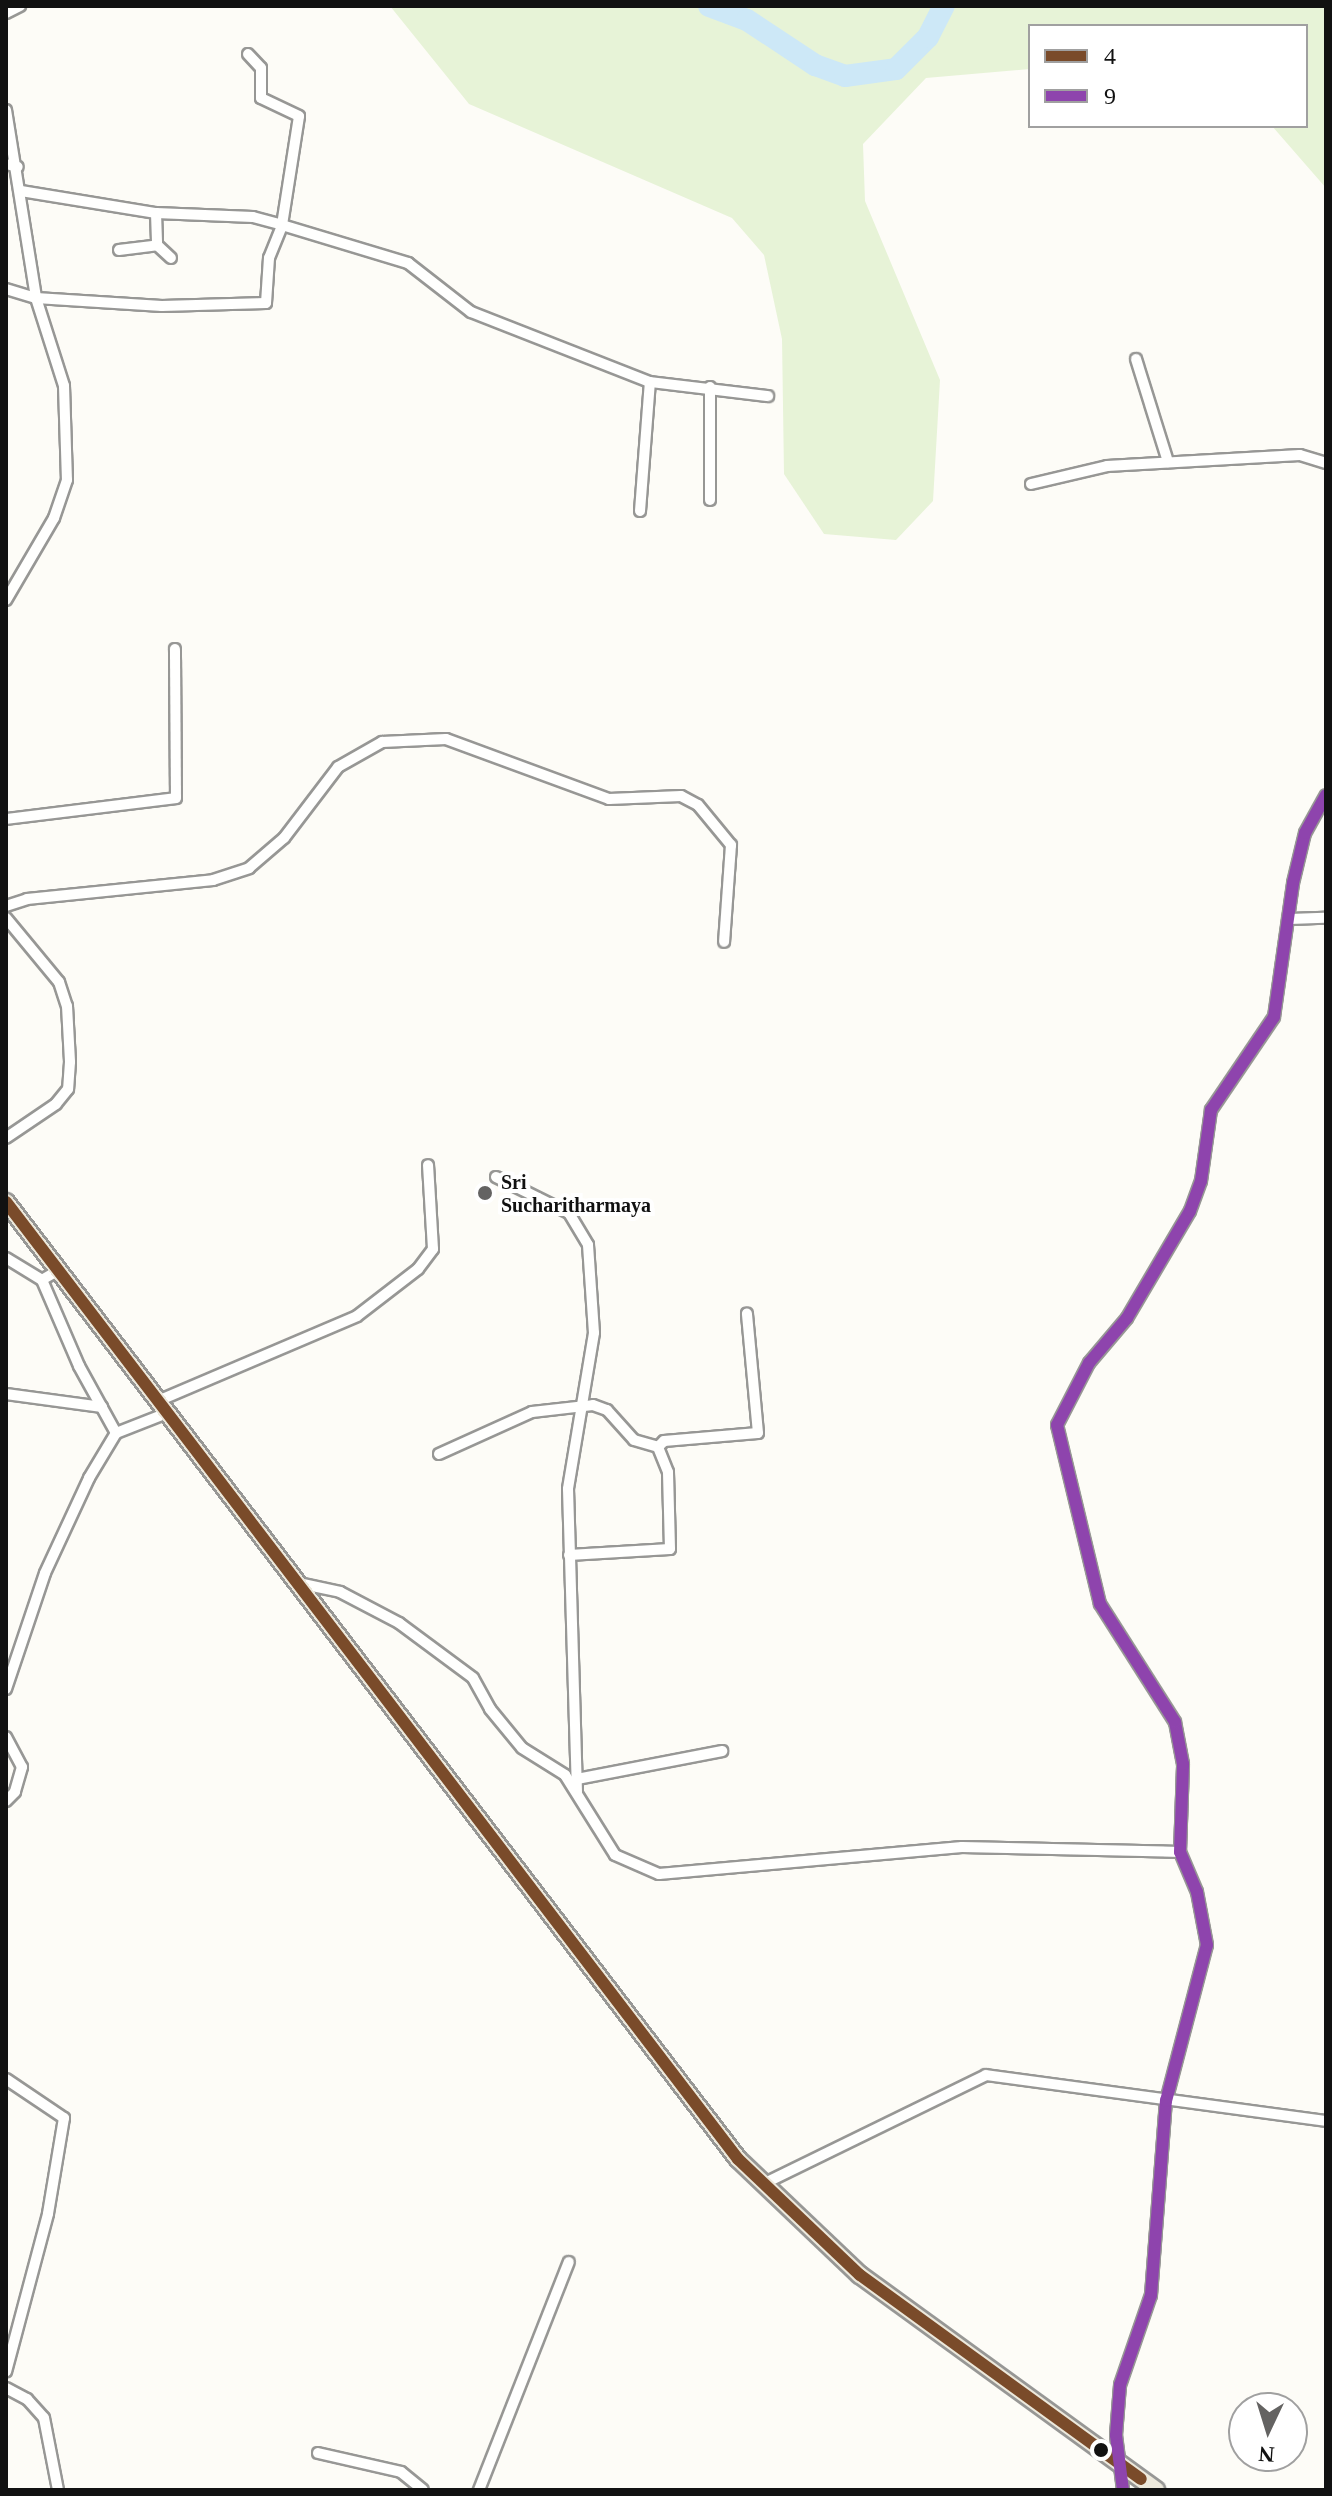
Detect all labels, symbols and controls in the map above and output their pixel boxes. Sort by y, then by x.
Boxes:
legend [1028,24,1308,128]
text: 4 [1104,43,1116,69]
text: 9 [1104,83,1116,109]
place label: Sri Sucharitharmaya [501,1170,651,1217]
marker: Sri Sucharitharmaya [476,1184,494,1202]
north arrow [1228,2392,1308,2472]
text: N [1258,2441,1275,2467]
unlabelled marker [1093,2442,1109,2458]

